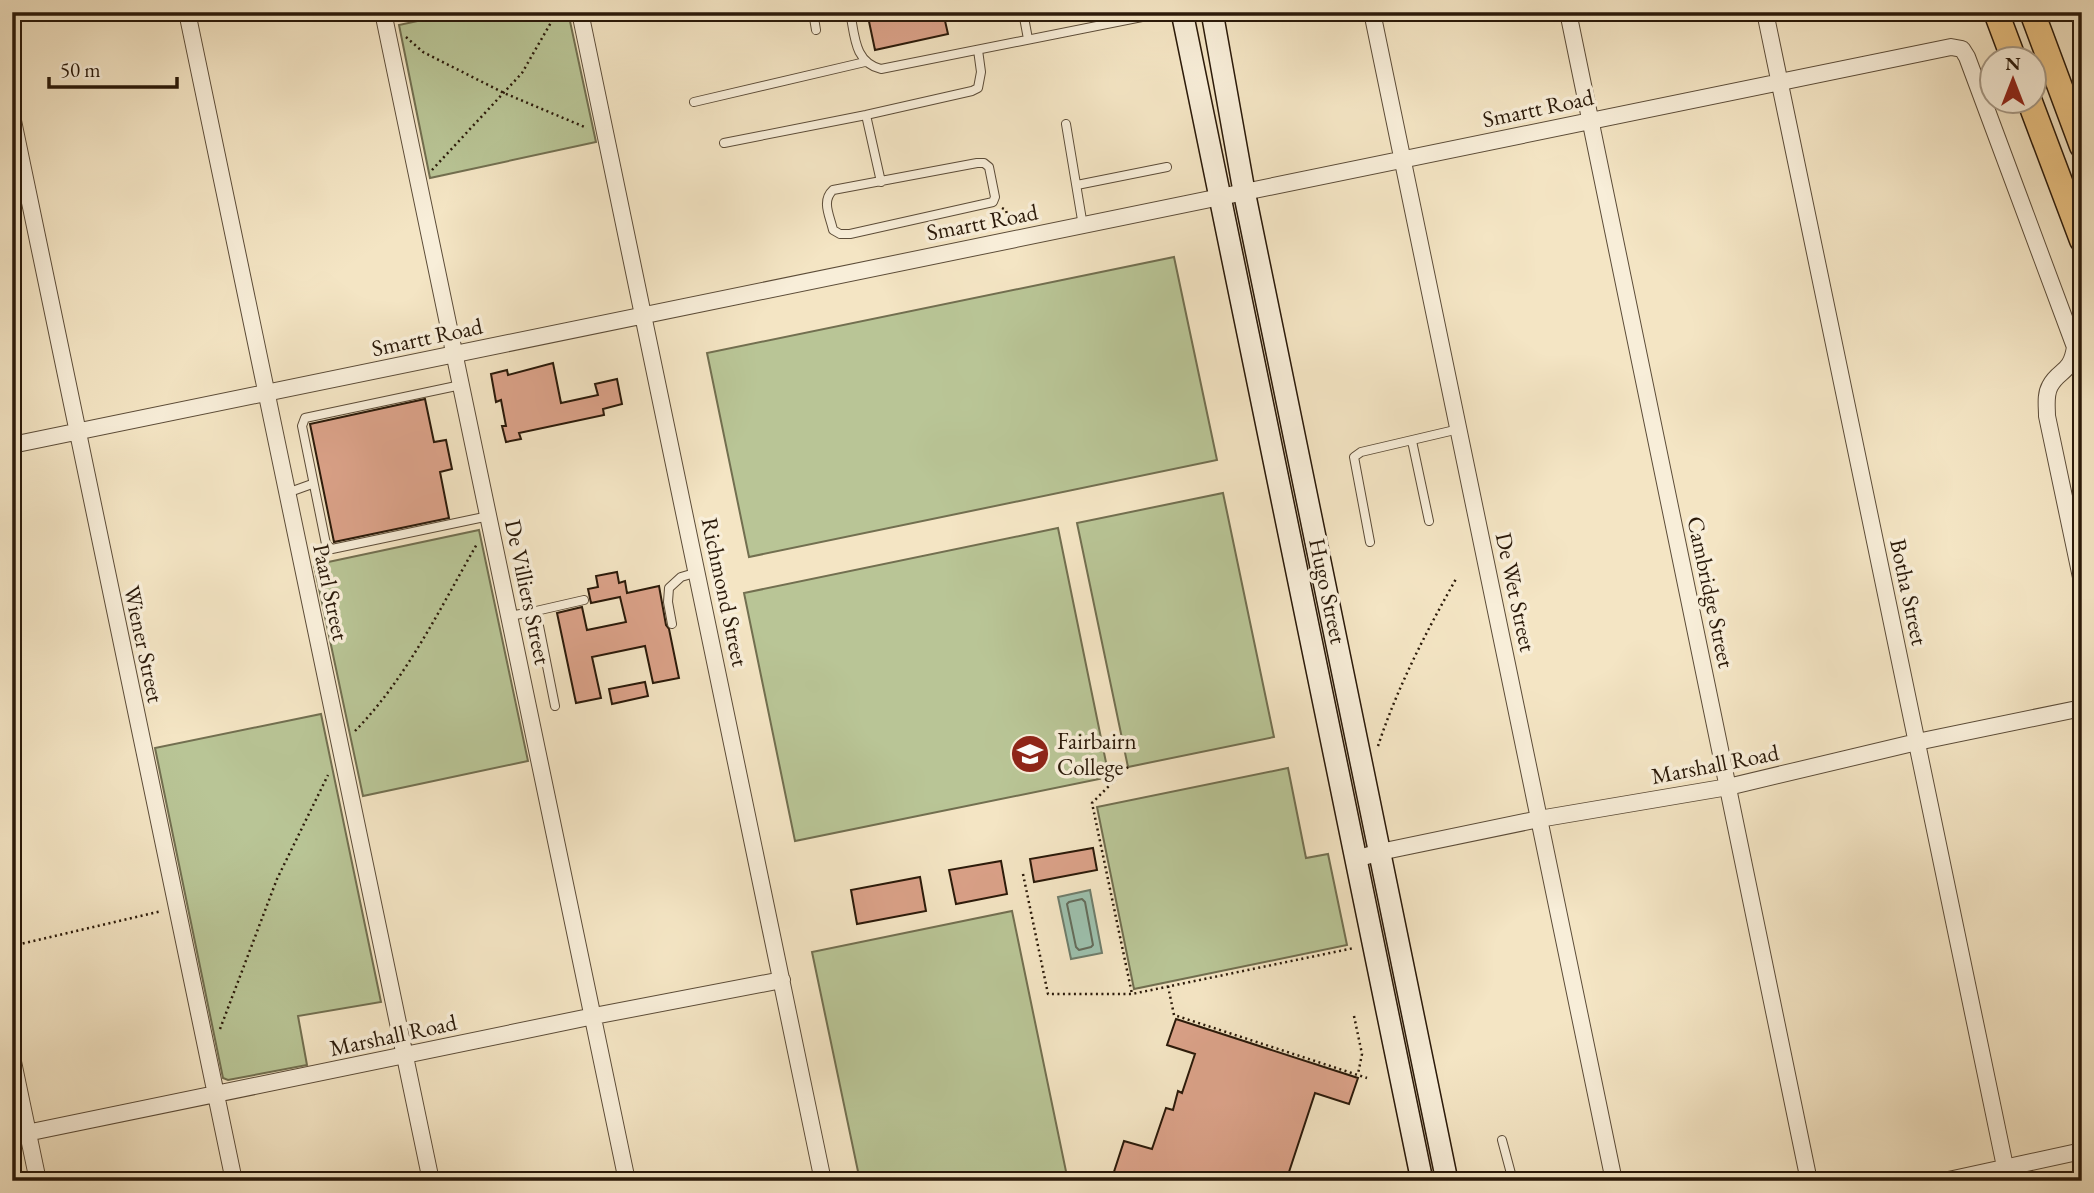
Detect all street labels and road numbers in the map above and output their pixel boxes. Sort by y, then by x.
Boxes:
street label: Smartt Road [1480,82,1597,134]
street label: Smartt Road [924,196,1040,247]
street label: Smartt Road [369,311,486,363]
street label: Cambridge Street [1680,513,1742,671]
street label: Richmond Street [695,515,756,670]
street label: De Villiers Street [498,517,558,668]
street label: De Wet Street [1489,530,1543,655]
street label: Hugo Street [1302,535,1354,647]
street label: Botha Street [1883,536,1935,649]
street label: Paarl Street [306,541,356,644]
street label: Wiener Street [117,583,171,706]
street label: Marshall Road [1649,737,1782,791]
street label: Marshall Road [327,1007,460,1063]

